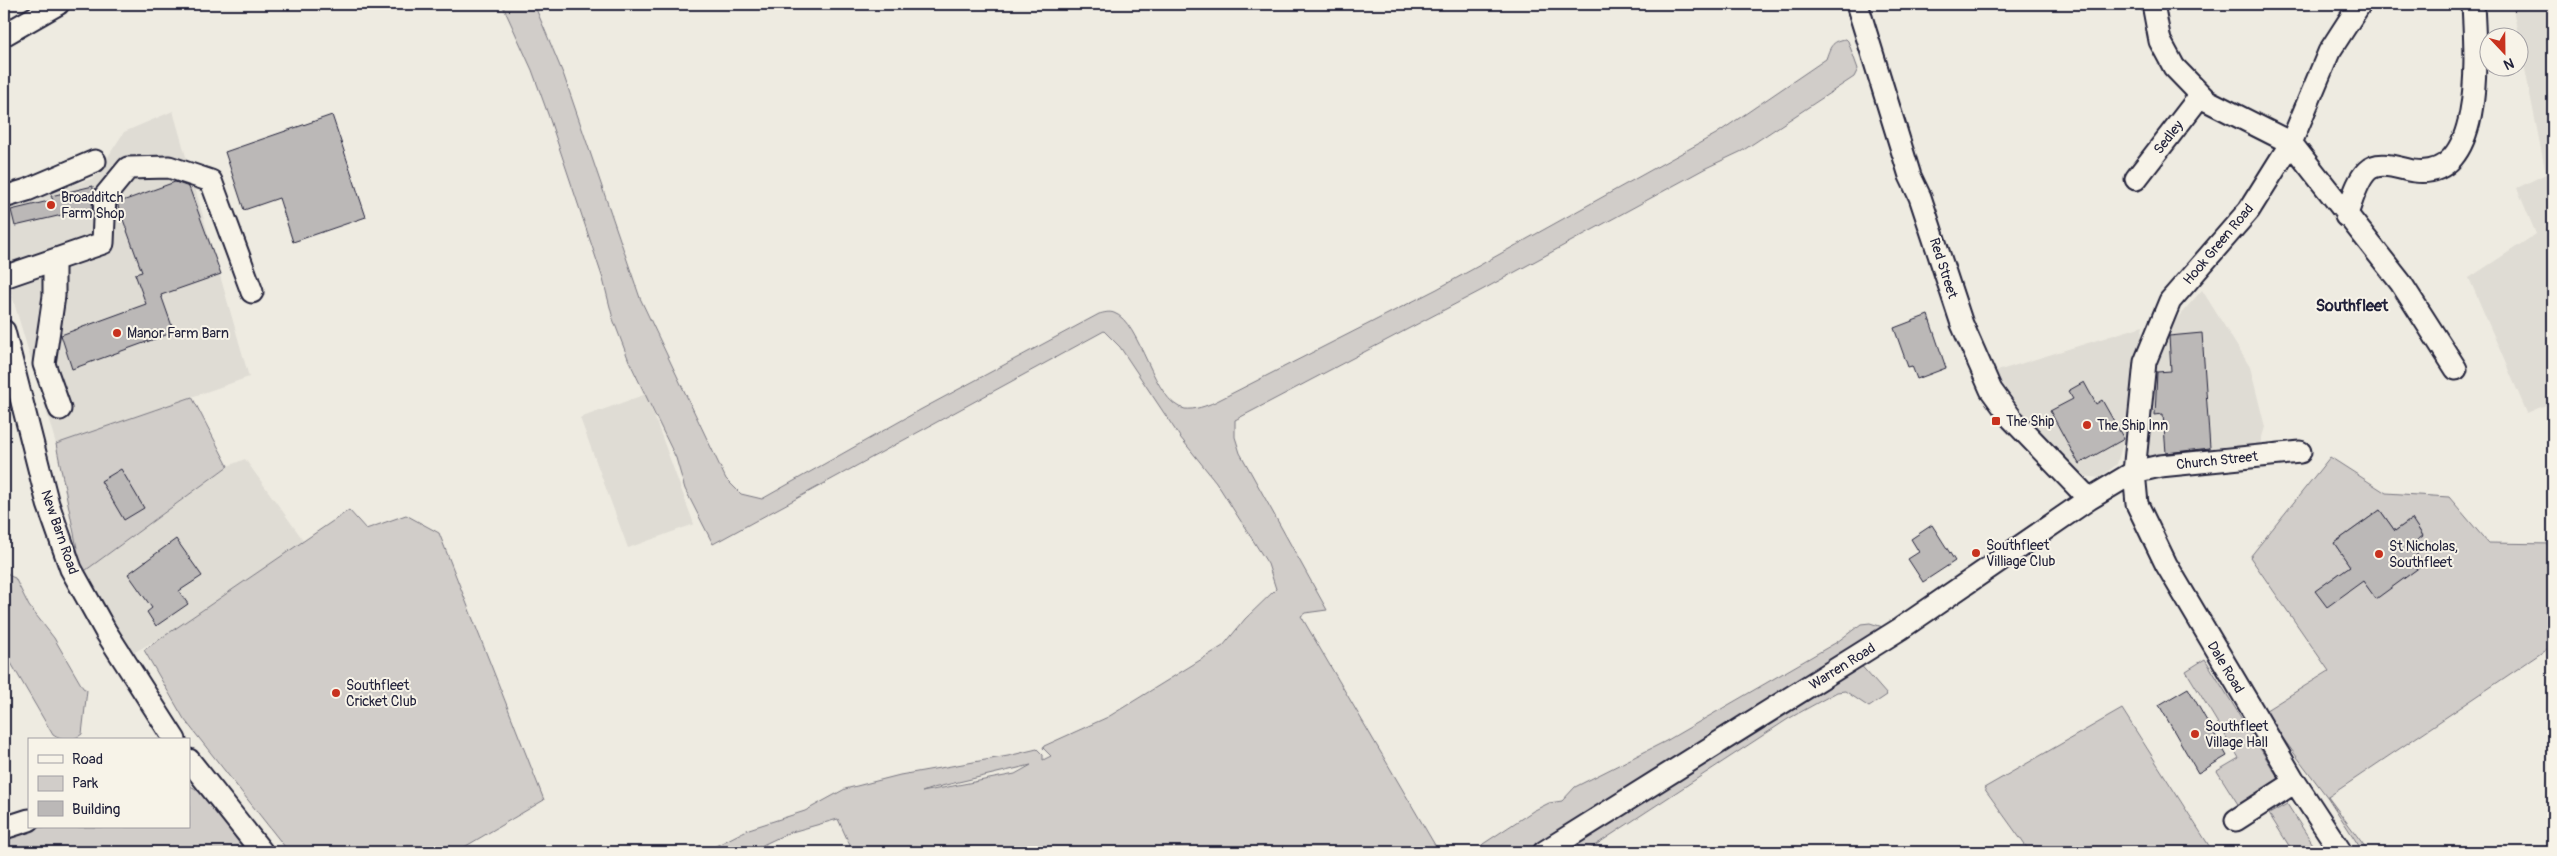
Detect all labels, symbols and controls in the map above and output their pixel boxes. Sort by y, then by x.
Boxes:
north arrow [2480,28,2530,78]
text: N [2501,54,2516,73]
street label: Sedley [2150,117,2187,158]
place label: Broadditch Farm Shop [61,189,125,222]
marker: Broadditch Farm Shop [45,199,57,211]
street label: Hook Green Road [2180,200,2257,288]
street label: Red Street [1926,236,1961,301]
district label: Southfleet [2316,296,2389,316]
place label: Manor Farm Barn [127,325,229,342]
marker: Manor Farm Barn [111,327,123,339]
place label: The Ship [2006,413,2055,430]
marker: The Ship [1990,415,2002,427]
place label: The Ship Inn [2097,417,2168,434]
marker: The Ship Inn [2081,419,2093,431]
street label: Church Street [2175,448,2259,473]
street label: New Barn Road [37,488,82,577]
place label: Southfleet Villiage Club [1986,537,2056,570]
place label: St Nicholas, Southfleet [2389,538,2458,571]
marker: Southfleet Villiage Club [1970,547,1982,559]
marker: St Nicholas, Southfleet [2373,548,2385,560]
street label: Dale Road [2203,638,2248,696]
street label: Warren Road [1806,639,1879,693]
place label: Southfleet Cricket Club [346,677,417,710]
marker: Southfleet Cricket Club [330,687,342,699]
place label: Southfleet Village Hall [2205,718,2269,751]
marker: Southfleet Village Hall [2189,728,2201,740]
legend [28,738,190,828]
text: Road [72,750,103,769]
text: Park [72,774,99,793]
text: Building [72,800,120,819]

